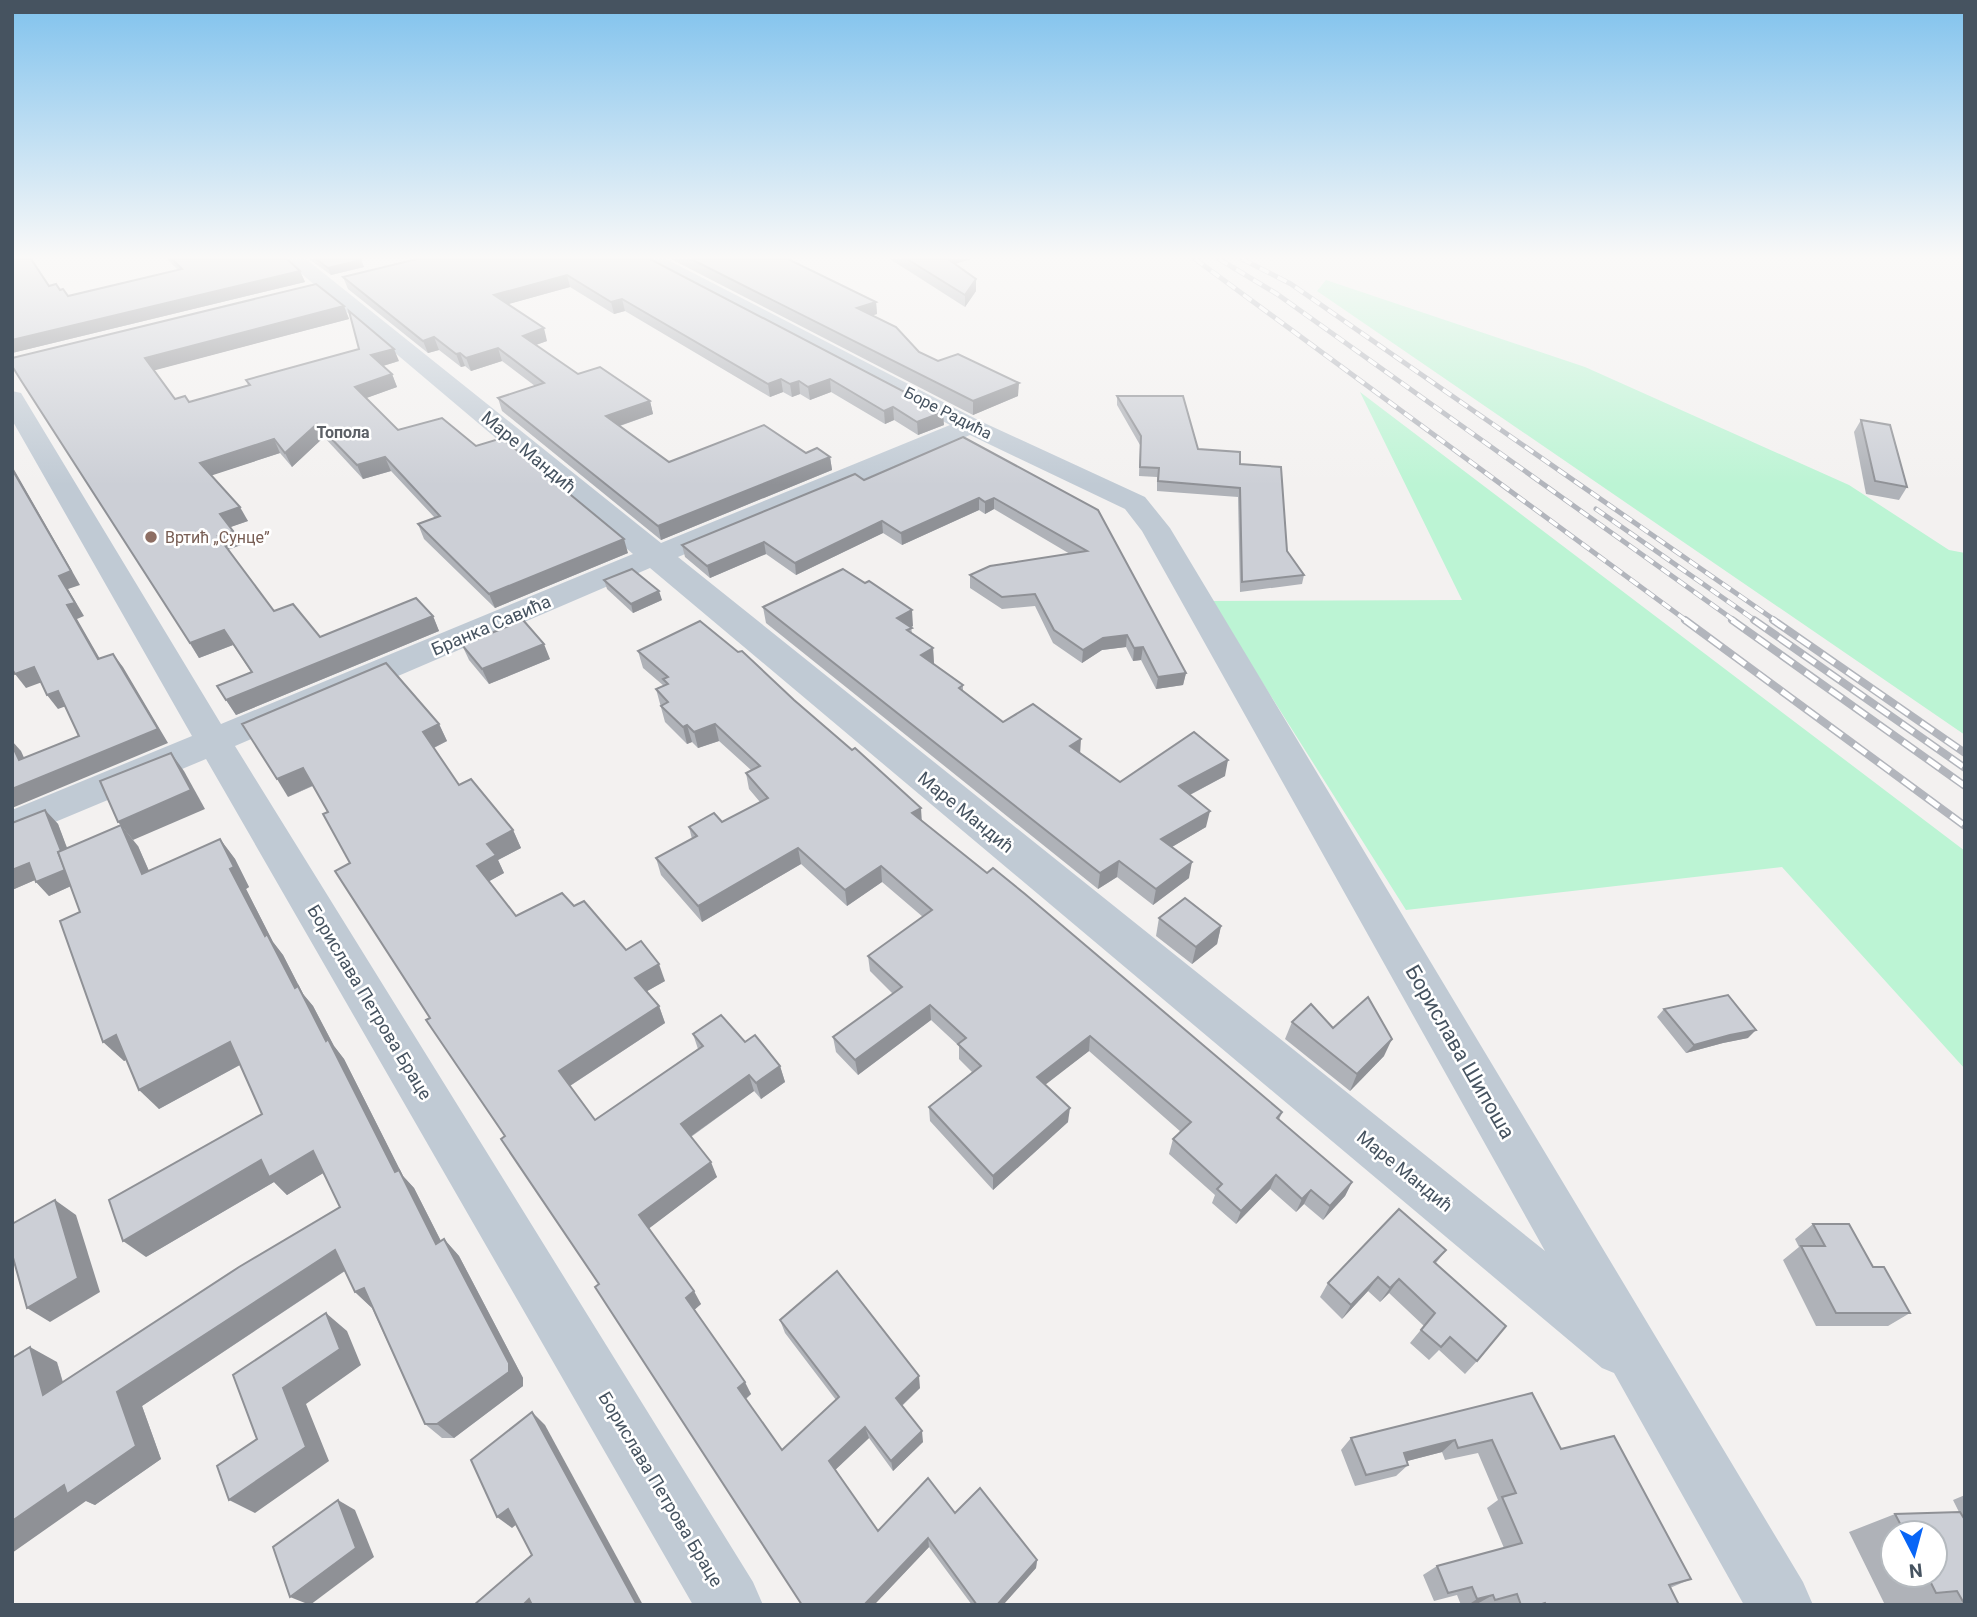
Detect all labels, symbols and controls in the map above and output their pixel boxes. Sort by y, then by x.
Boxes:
street label: Боре Радића [901,383,995,443]
street label: Маре Мандић [477,406,581,498]
district label: Топола [316,423,370,442]
place label: Вртић „Сунце” [165,528,270,547]
marker: Вртић „Сунце” [143,529,159,545]
street label: Бранка Савића [428,590,554,660]
street label: Маре Мандић [914,767,1018,857]
street label: Борислава Петрова Браце [303,901,437,1103]
street label: Борислава Шипоша [1400,961,1520,1143]
street label: Маре Мандић [1353,1126,1457,1216]
street label: Борислава Петрова Браце [594,1388,728,1590]
north arrow [1879,1519,1949,1589]
text: N [1908,1558,1924,1583]

